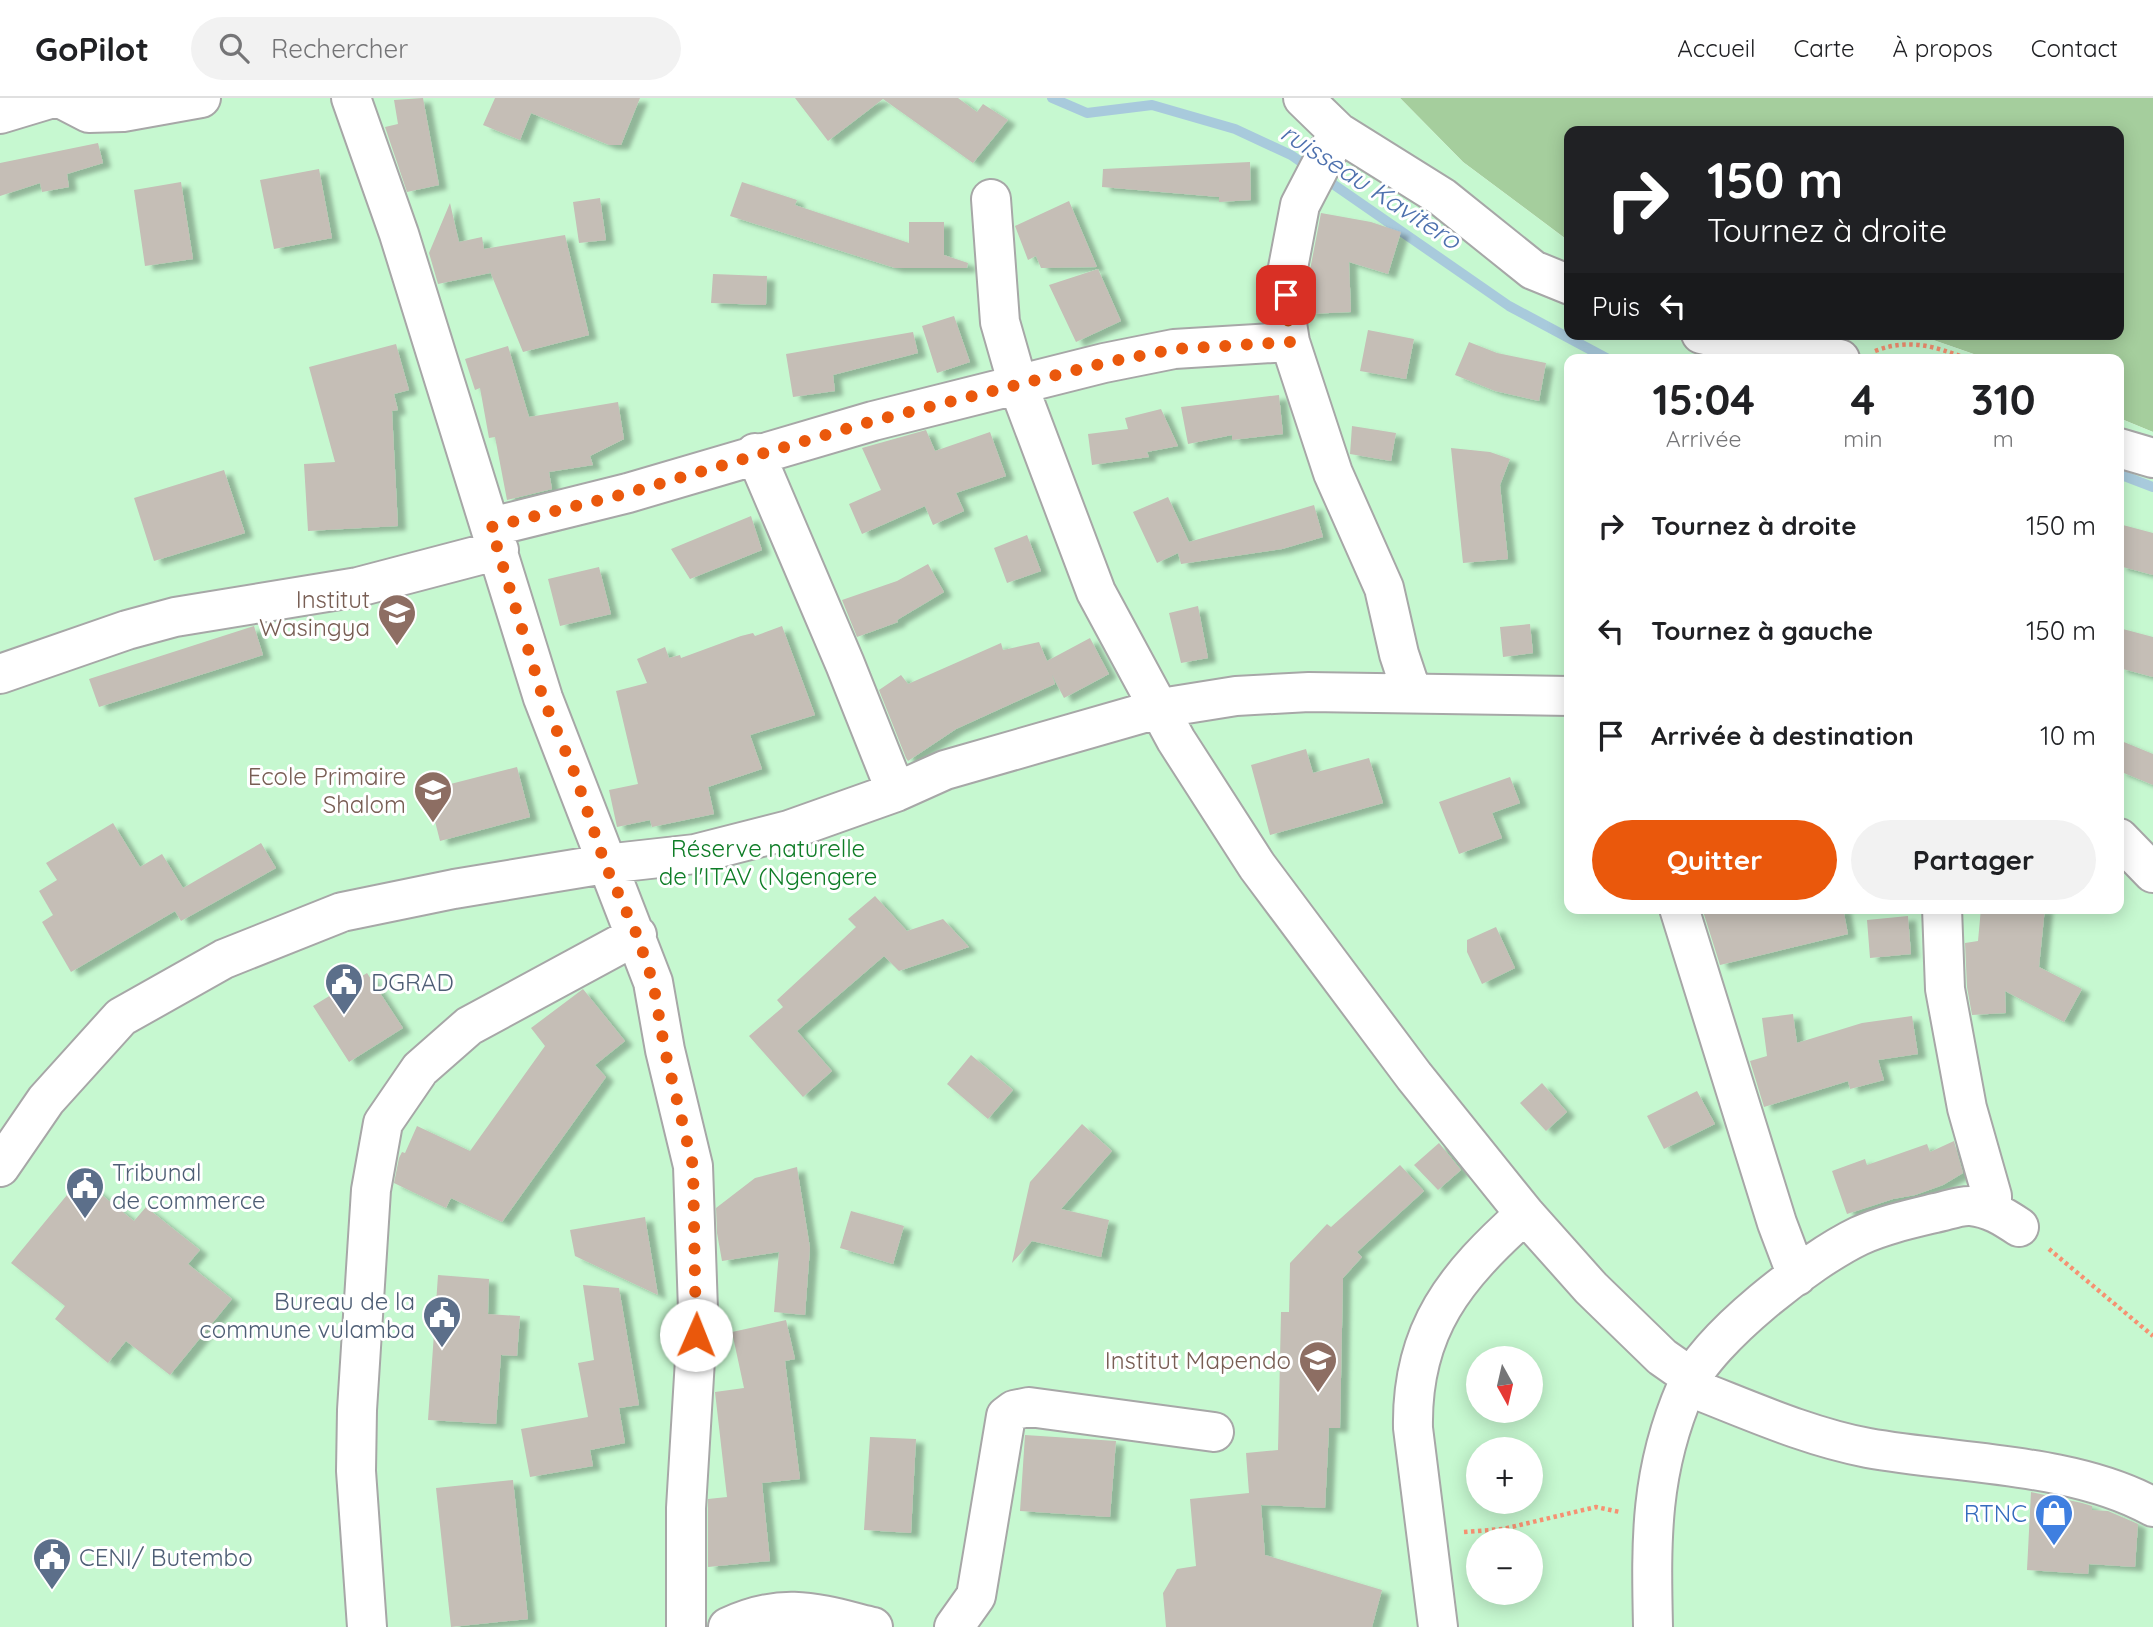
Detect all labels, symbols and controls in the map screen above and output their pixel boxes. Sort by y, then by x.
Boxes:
search box [191,17,681,80]
text: GoPilot [35,28,149,69]
icon: search [215,29,253,67]
text: Rechercher [271,32,408,65]
text: Accueil [1677,33,1756,63]
text: Carte [1794,33,1855,63]
text: À propos [1893,33,1993,63]
text: Contact [2031,33,2118,63]
water label: ruisseau Kavitero [1275,116,1468,257]
text: 150 m [1707,149,1843,210]
icon: right [1592,154,1683,245]
text: Tournez à droite [1707,210,1947,250]
pin [1256,265,1316,325]
icon: arrive [1267,276,1305,314]
icon: left [1654,287,1692,325]
text: Puis [1592,290,1640,323]
text: 15:04 [1652,373,1755,426]
text: 4 [1851,373,1875,426]
text: 310 [1971,373,2036,426]
text: Arrivée [1666,424,1741,453]
text: min [1843,424,1883,453]
text: m [1993,424,2014,453]
icon: right [1592,507,1630,545]
text: Tournez à droite [1651,509,1856,542]
text: 150 m [2026,509,2096,542]
place label: Institut Wasingya [259,584,370,642]
school or university icon: Institut Wasingya [376,592,418,647]
icon: left [1592,612,1630,650]
text: Tournez à gauche [1651,614,1873,647]
text: 150 m [2026,614,2096,647]
icon: arrive [1592,717,1630,755]
text: Arrivée à destination [1651,719,1914,752]
text: 10 m [2040,719,2096,752]
place label: Ecole Primaire Shalom [248,761,406,819]
school or university icon: Ecole Primaire Shalom [412,769,454,824]
button: Quitter [1592,820,1837,900]
button: Partager [1851,820,2096,900]
park label: Réserve naturelle de l'ITAV (Ngengere [659,833,877,891]
public building icon: DGRAD [323,961,365,1016]
place label: DGRAD [371,967,454,997]
place label: Tribunal de commerce [112,1157,266,1215]
public building icon: Tribunal de commerce [64,1165,106,1220]
place label: Bureau de la commune vulamba [199,1286,415,1344]
public building icon: Bureau de la commune vulamba [421,1294,463,1349]
position arrow [659,1298,733,1372]
school or university icon: Institut Mapendo [1297,1339,1339,1394]
place label: Institut Mapendo [1105,1345,1291,1375]
north arrow [1466,1346,1544,1423]
map controls [1466,1346,1543,1605]
button: + [1466,1437,1543,1514]
shop icon: RTNC [2033,1492,2075,1547]
place label: RTNC [1964,1498,2027,1528]
button: − [1466,1528,1543,1605]
public building icon: CENI/ Butembo [31,1536,73,1591]
place label: CENI/ Butembo [79,1542,253,1572]

